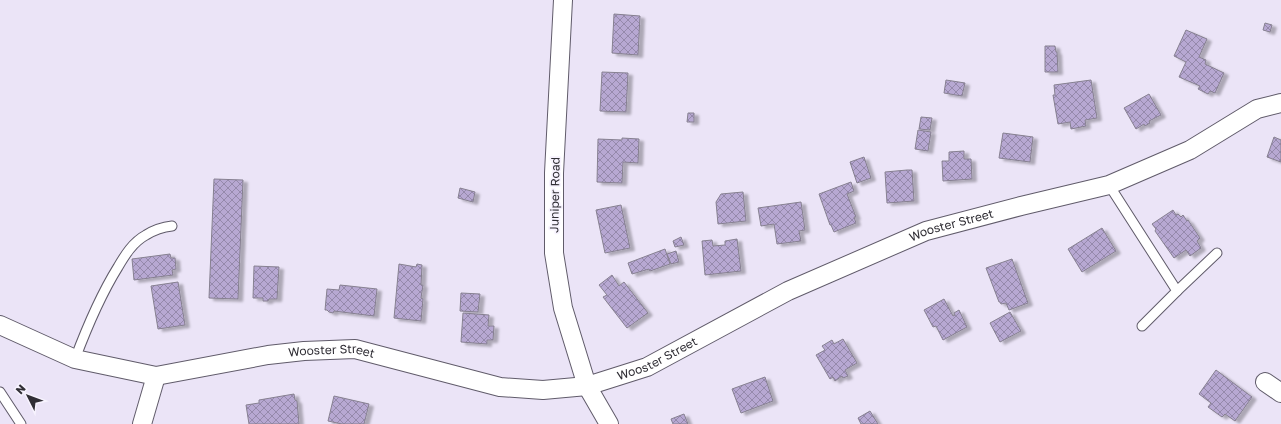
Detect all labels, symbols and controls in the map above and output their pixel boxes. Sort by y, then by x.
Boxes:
street label: Juniper Road [546,157,563,233]
street label: Wooster Street [907,206,995,244]
street label: Wooster Street [615,333,700,383]
street label: Wooster Street [287,341,377,361]
north arrow [8,376,48,416]
text: N [13,382,28,396]

